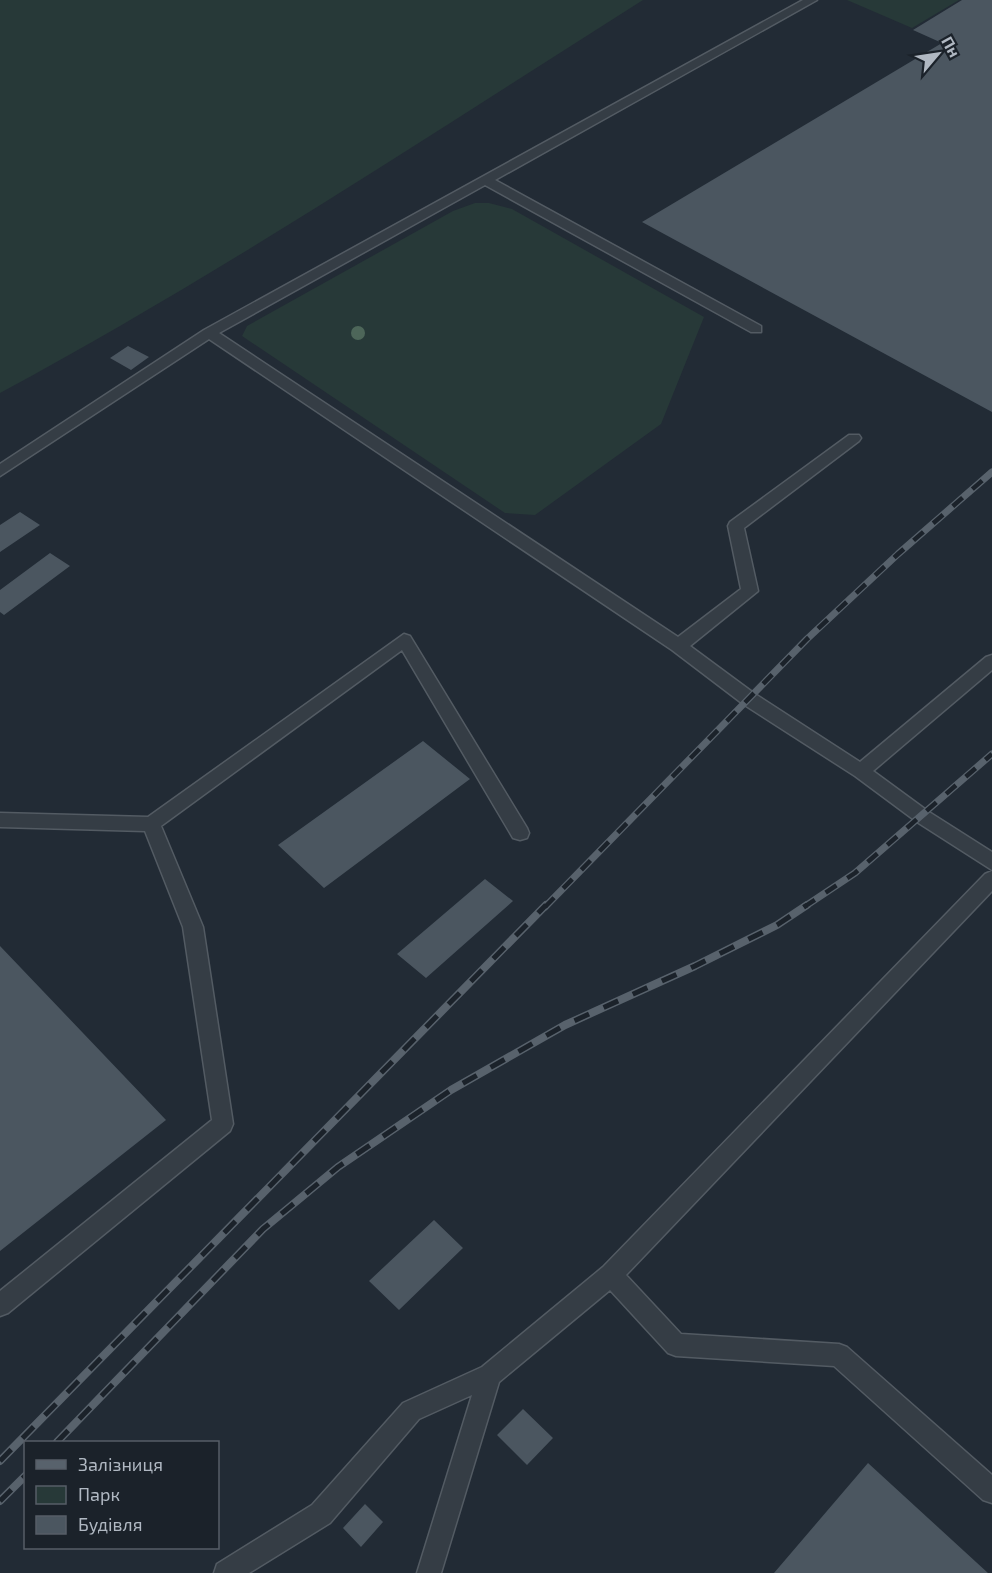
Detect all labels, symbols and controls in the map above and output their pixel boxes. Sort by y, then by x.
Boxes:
north arrow [908,24,968,84]
text: Пн [938,33,965,60]
legend [24,1441,219,1549]
text: Залізниця [78,1453,163,1475]
text: Парк [78,1483,120,1505]
text: Будівля [78,1513,142,1535]

